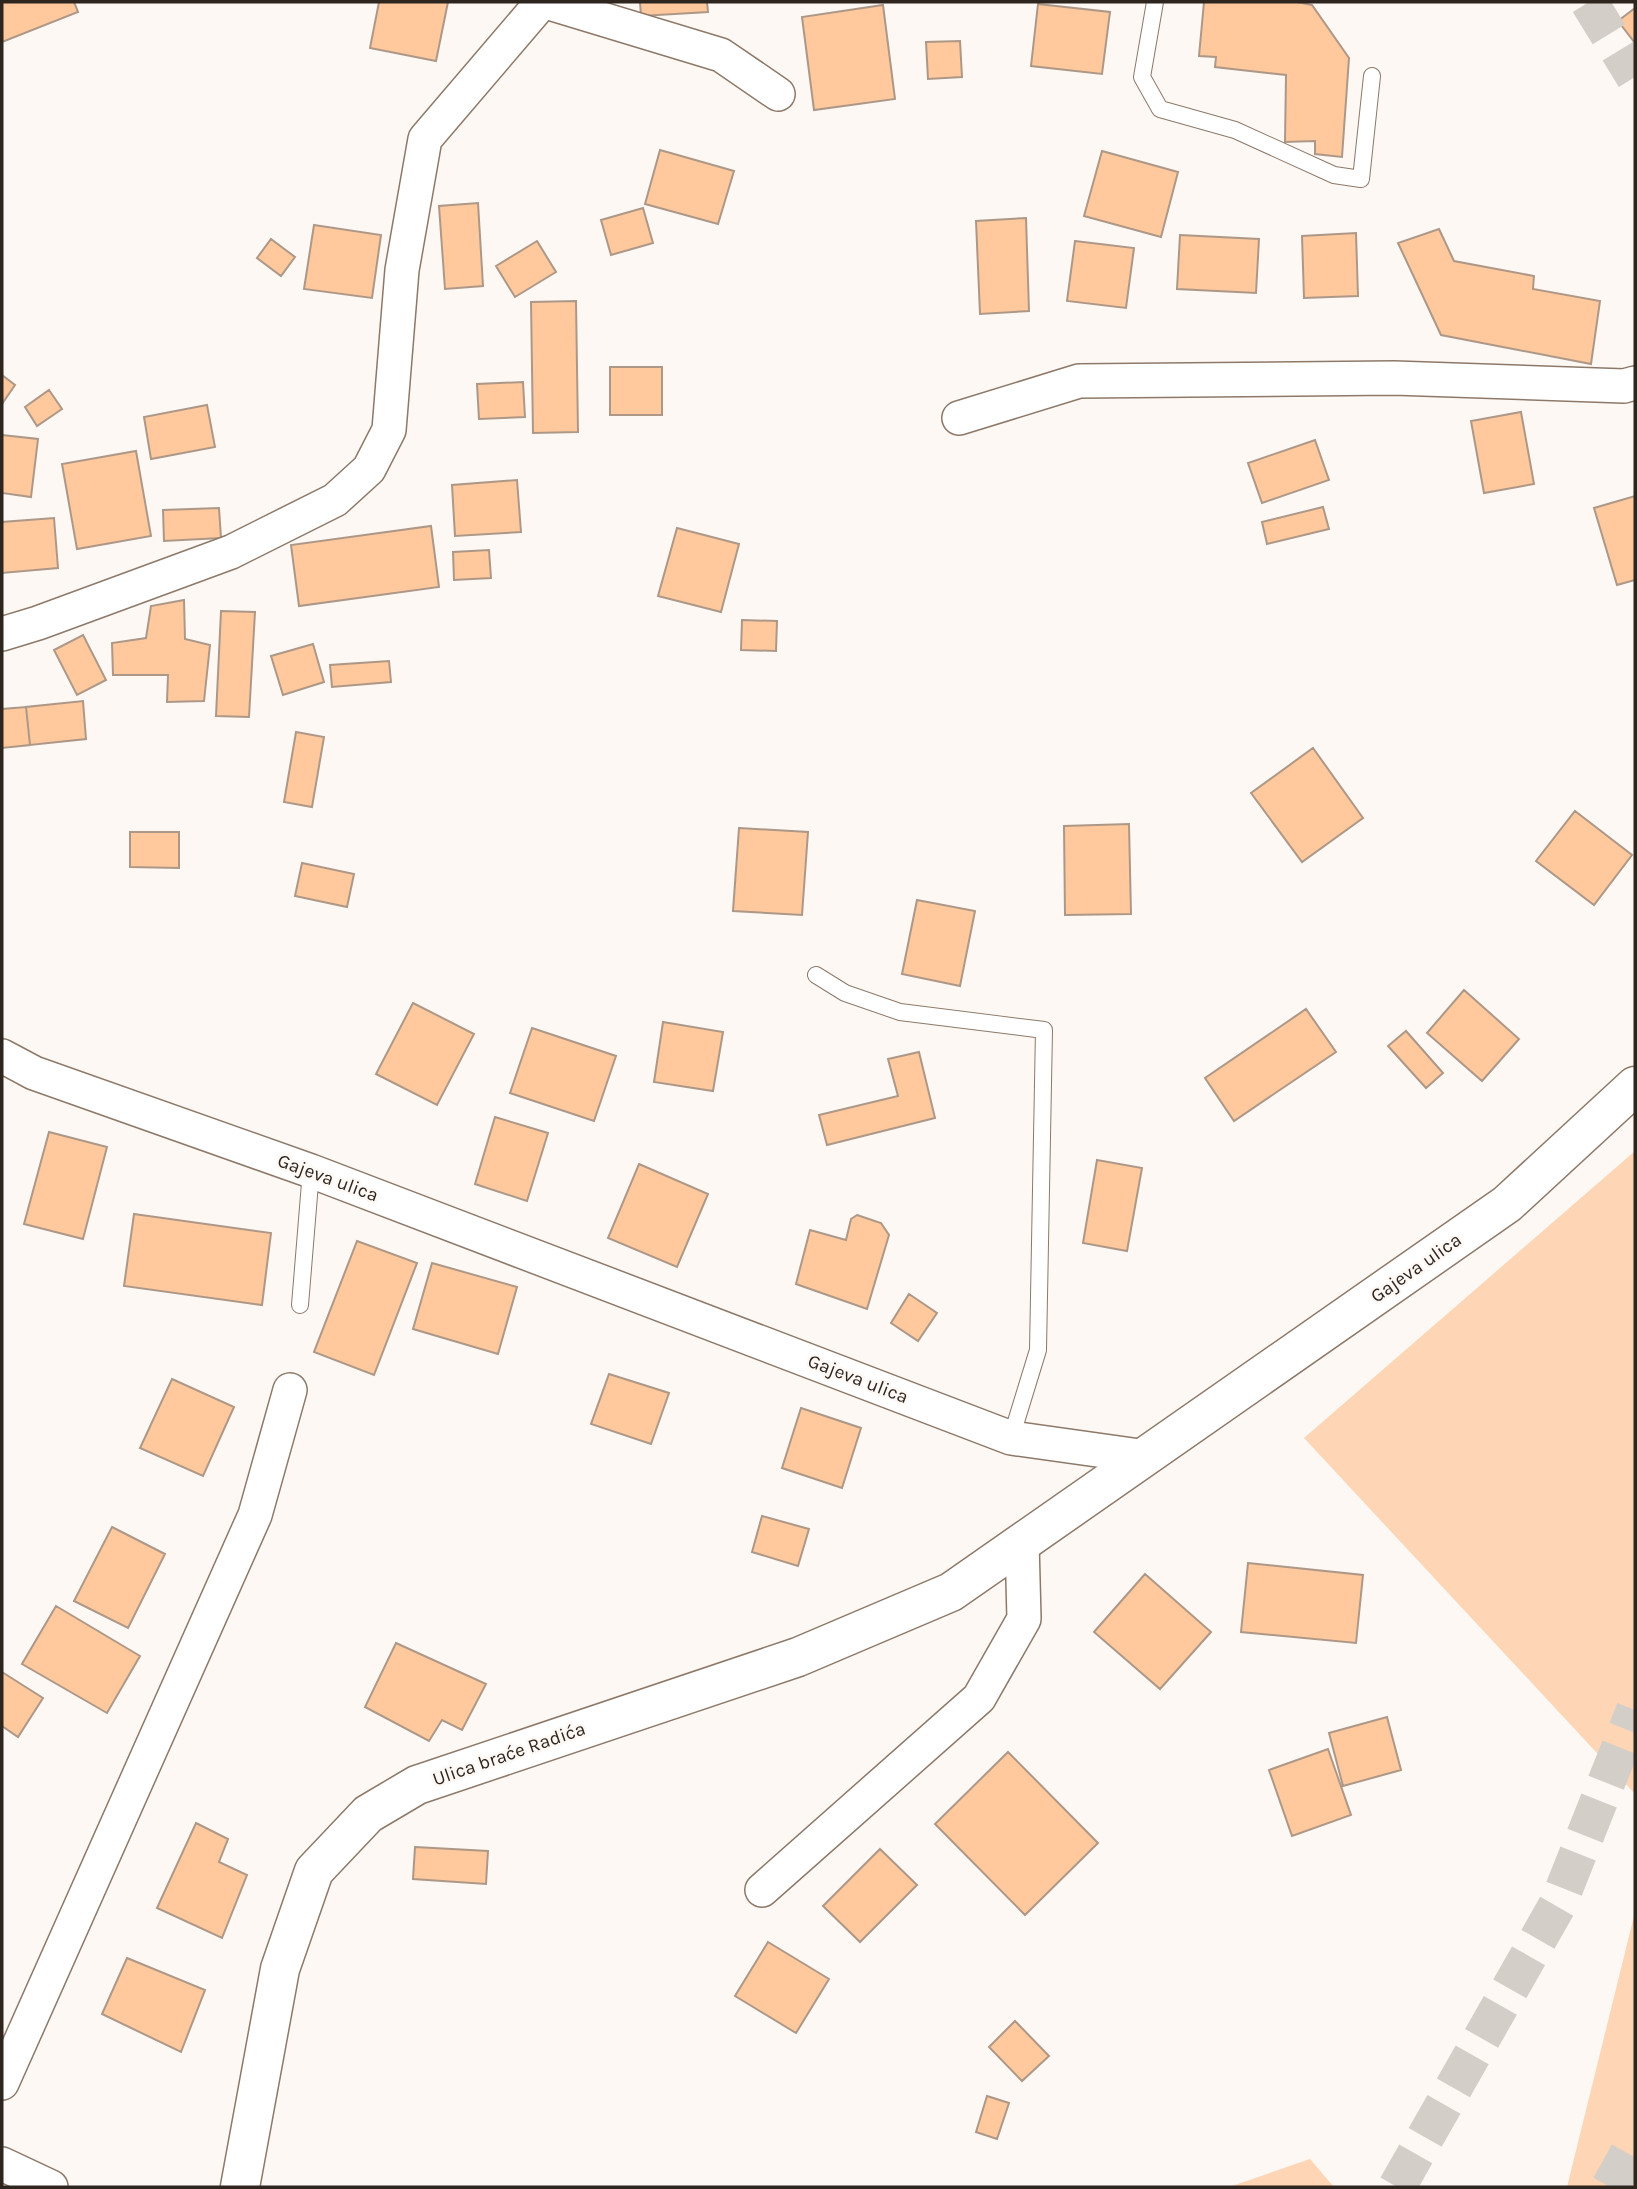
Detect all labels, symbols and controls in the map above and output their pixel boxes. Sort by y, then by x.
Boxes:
street label: Gajeva ulica [275,1150,381,1206]
street label: Gajeva ulica [1366,1229,1466,1307]
street label: Gajeva ulica [805,1350,911,1408]
street label: Ulica braće Radića [430,1718,588,1790]

